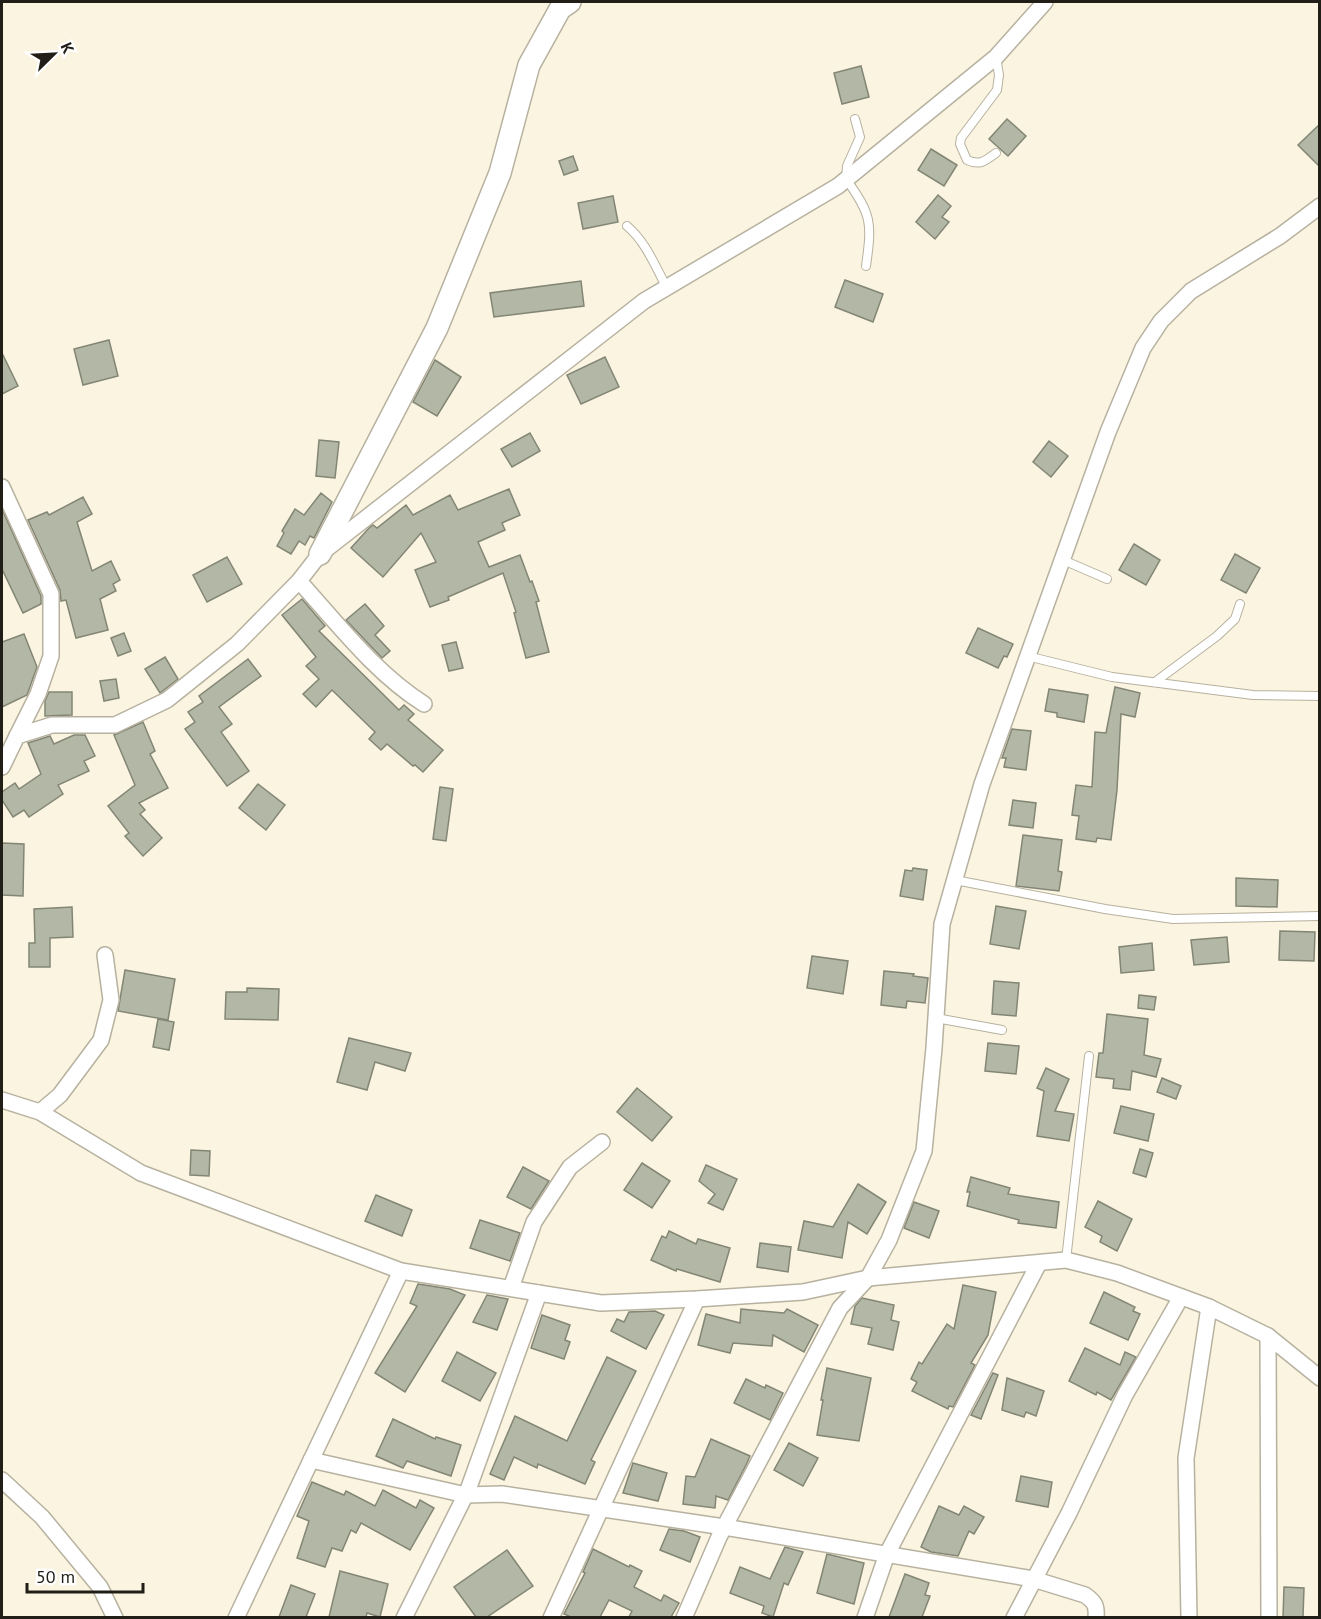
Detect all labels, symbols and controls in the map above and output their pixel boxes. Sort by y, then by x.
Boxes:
north arrow [24,24,84,84]
text: K [57,39,79,57]
scale bar [27,1556,142,1594]
text: 50 m [36,1565,75,1588]

